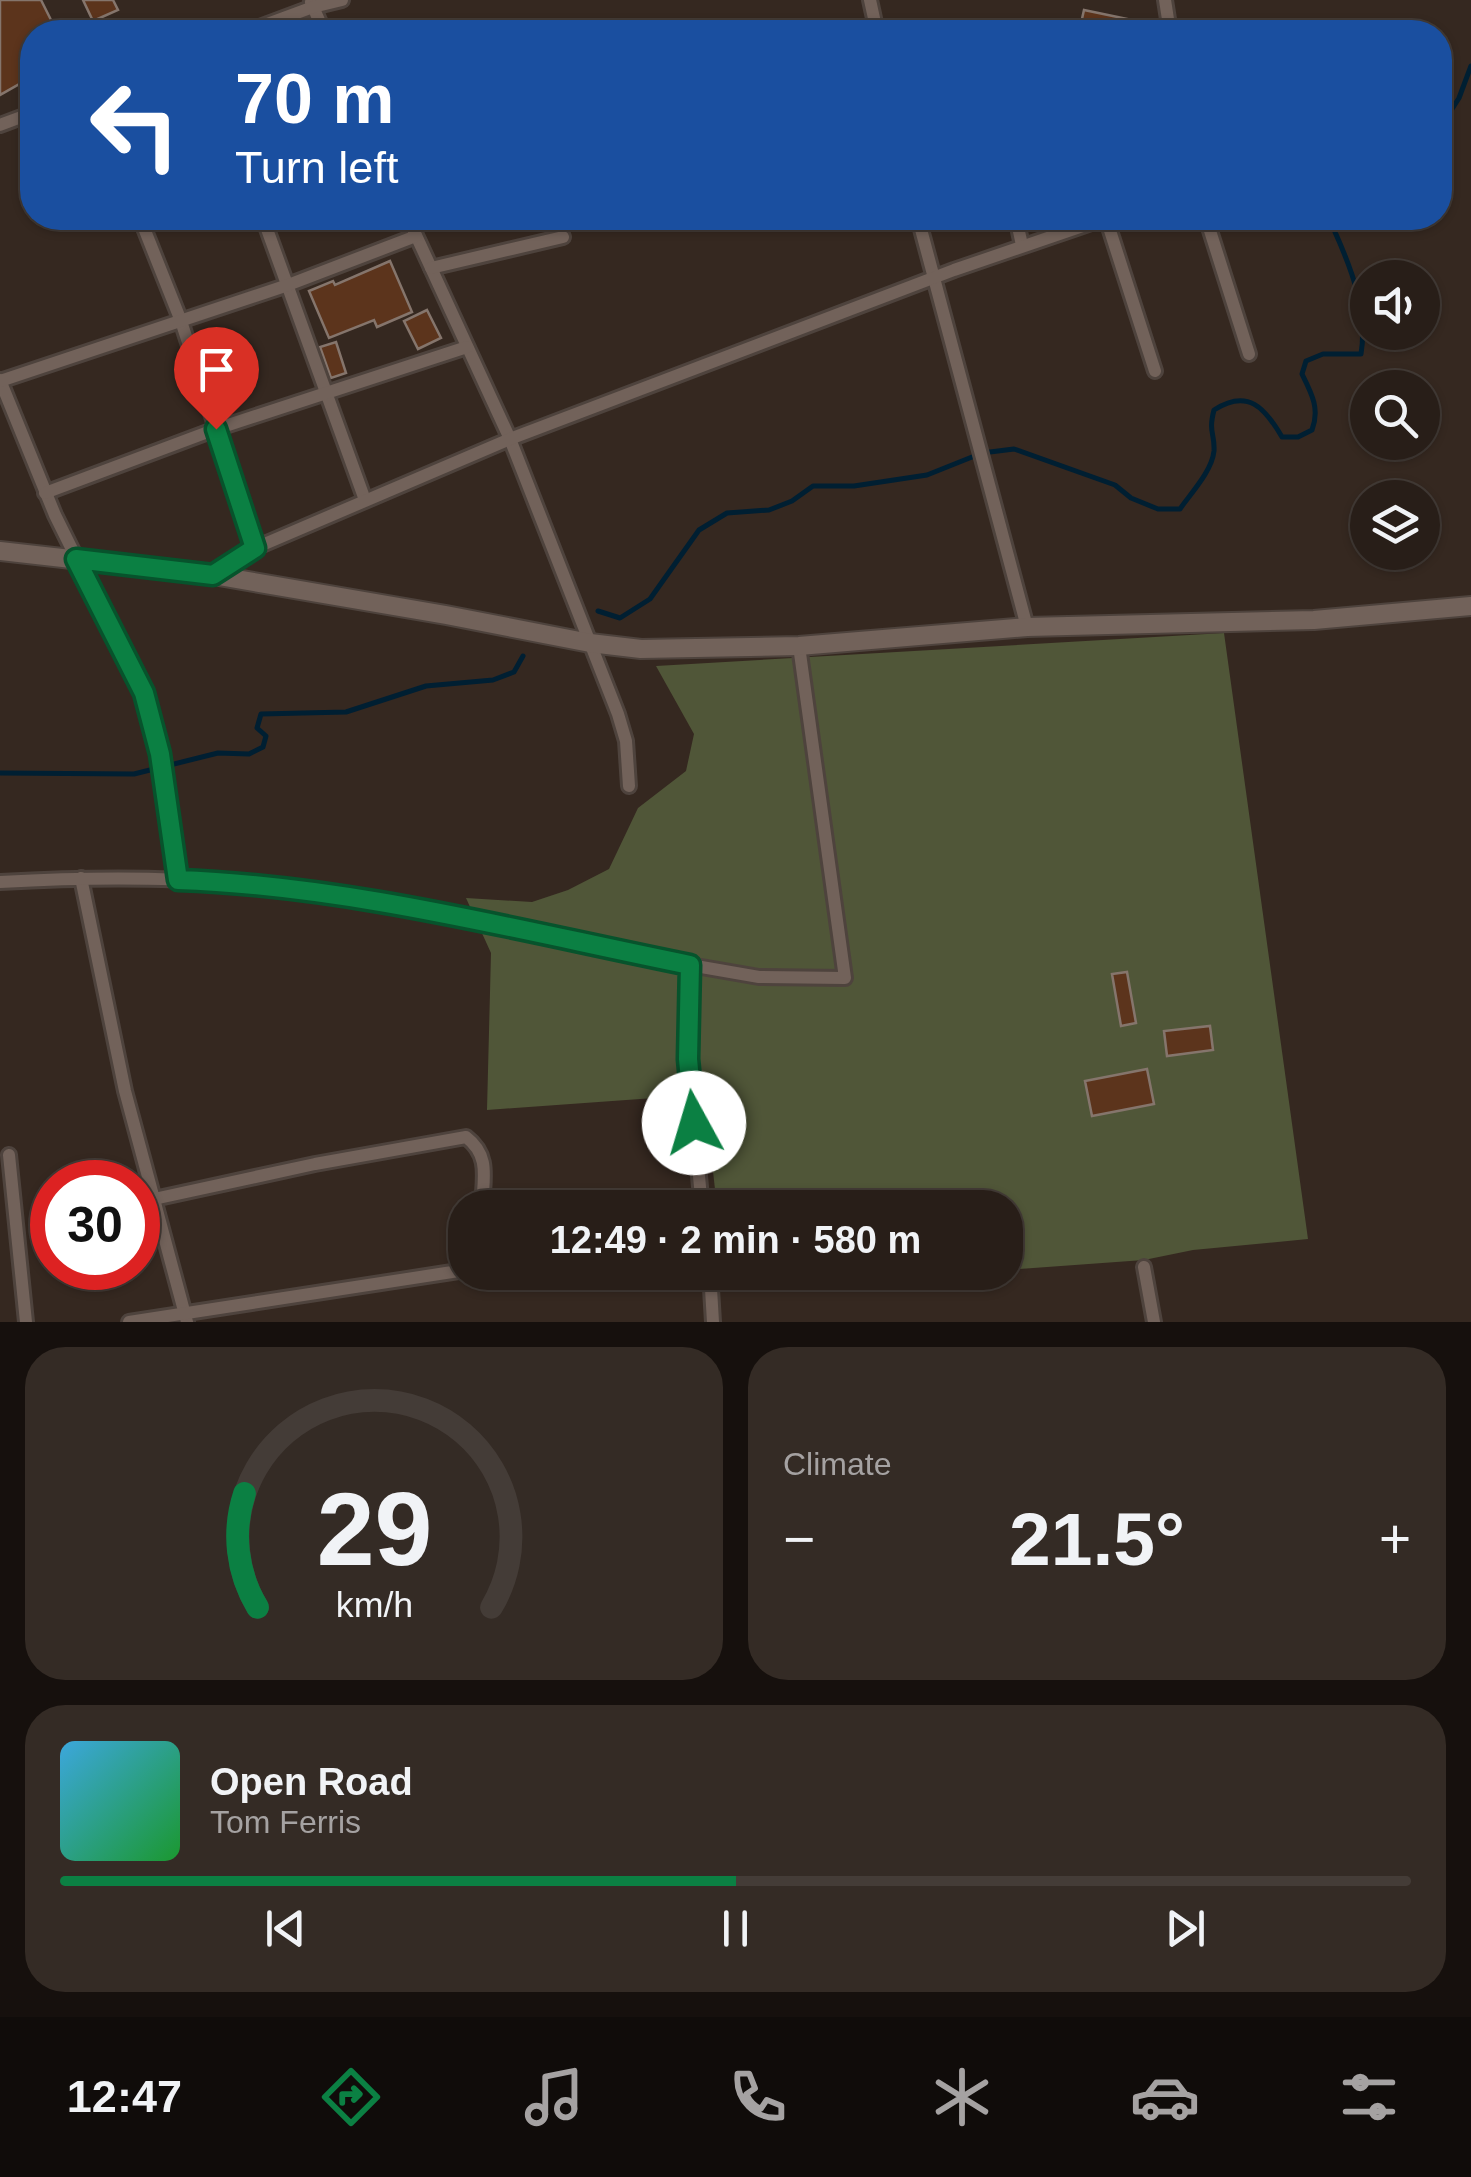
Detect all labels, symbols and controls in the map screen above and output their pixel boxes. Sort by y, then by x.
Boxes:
icon: left [70,60,200,190]
text: 70 m [235,60,395,138]
text: Turn left [235,142,398,193]
map controls [1350,260,1440,570]
button: sound [1350,260,1440,350]
pin [174,327,259,430]
icon: arrive [189,342,244,397]
button: search [1350,370,1440,460]
button: layers [1350,480,1440,570]
position arrow [642,1071,746,1175]
speed limit sign: 30 [30,1160,160,1290]
text: 12:49 · 2 min · 580 m [550,1219,921,1261]
text: Climate [783,1446,891,1482]
text: 29 [316,1471,432,1587]
text: 21.5° [1009,1497,1185,1581]
text: − [783,1508,815,1570]
text: + [1379,1508,1411,1570]
text: km/h [335,1585,413,1625]
text: Open Road [210,1761,413,1803]
text: Tom Ferris [210,1804,361,1840]
icon: previous [258,1901,313,1956]
icon: pause [708,1901,763,1956]
icon: next [1158,1901,1213,1956]
icon: directions [316,2062,386,2132]
icon: music [519,2062,589,2132]
icon: phone [723,2062,793,2132]
icon: climate [927,2062,997,2132]
icon: car [1130,2062,1200,2132]
icon: filters [1334,2062,1404,2132]
text: 12:47 [67,2071,182,2122]

